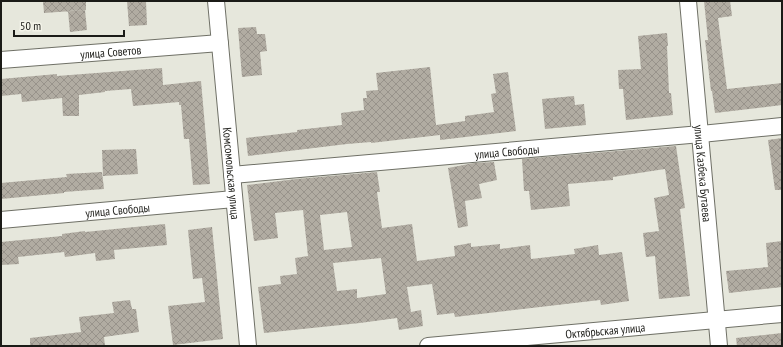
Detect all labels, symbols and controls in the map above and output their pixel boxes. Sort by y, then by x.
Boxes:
scale bar [14,12,124,38]
text: 50 m [20,18,41,33]
street label: улица Советов [80,42,142,61]
street label: улица Казбека Бутаева [692,124,715,223]
street label: Комсомольская улица [220,127,244,220]
street label: улица Свободы [474,141,540,161]
street label: улица Свободы [85,199,150,220]
street label: Октябрьская улица [565,319,646,341]

